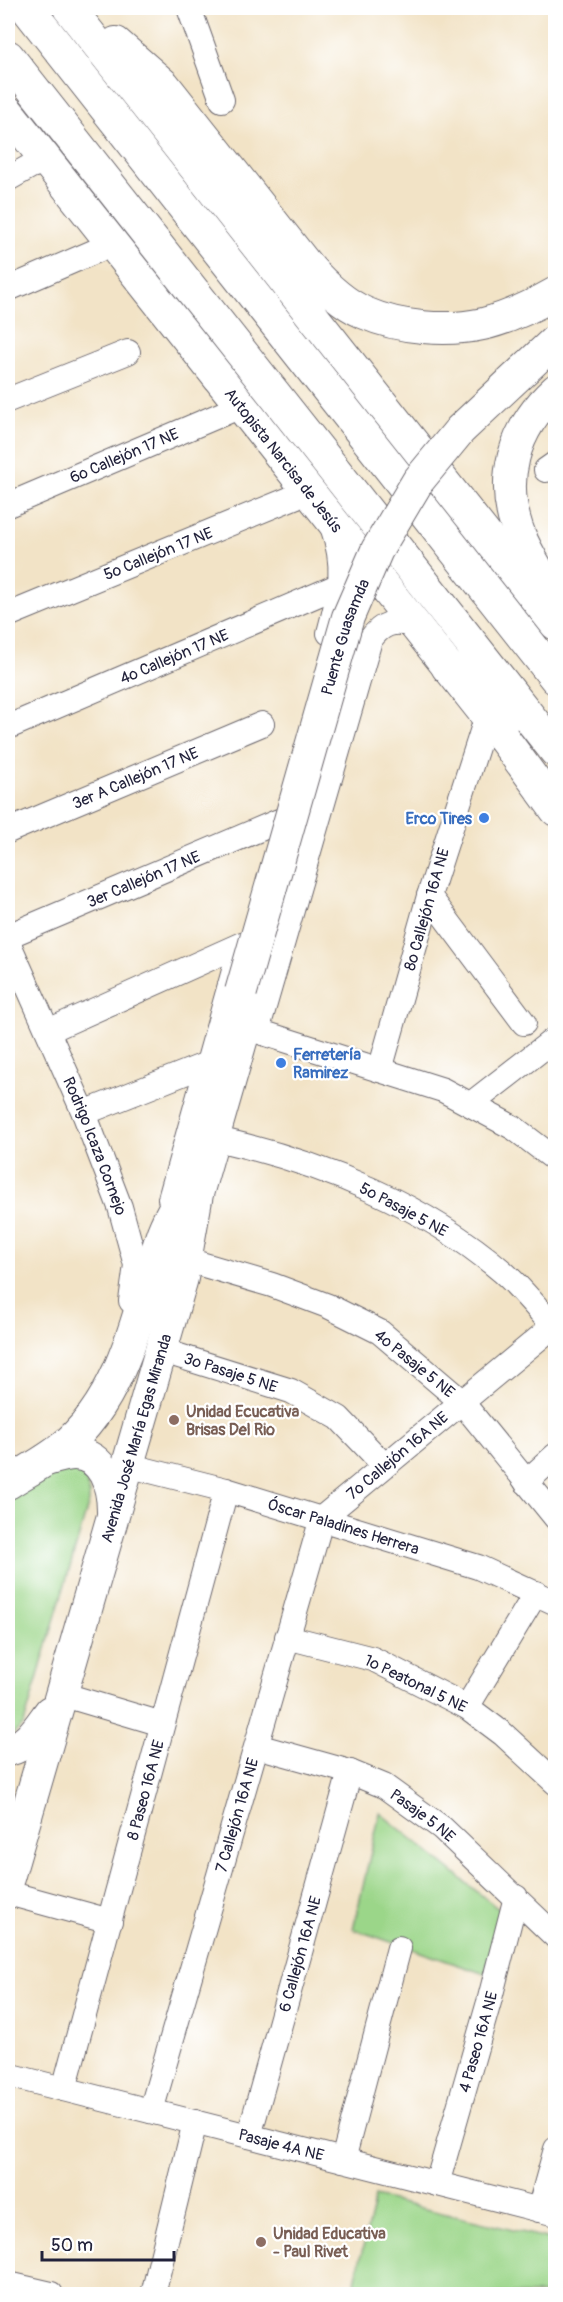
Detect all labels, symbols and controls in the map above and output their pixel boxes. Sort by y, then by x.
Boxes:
street label: Autopista Narcisa de Jesús [220,384,346,537]
street label: 6º Callejón 17 NE [67,424,182,488]
street label: 5º Callejón 17 NE [101,523,216,585]
street label: Puente Guasamda [317,576,374,698]
street label: 4º Callejón 17 NE [117,625,232,689]
street label: 3er A Callejón 17 NE [69,743,202,814]
place label: Erco Tires [406,809,473,829]
marker: Erco Tires [477,811,491,825]
street label: 8º Callejón 16A NE [400,846,454,973]
street label: 3er Callejón 17 NE [84,847,203,912]
place label: Ferretería Ramirez [293,1045,362,1083]
marker: Ferretería Ramirez [274,1056,288,1070]
street label: Rodrigo Icaza Cornejo [58,1074,131,1218]
street label: 5º Pasaje 5 NE [356,1178,451,1242]
street label: 4º Pasaje 5 NE [370,1325,459,1402]
street label: Avenida José María Egas Miranda [97,1332,176,1545]
street label: 3º Pasaje 5 NE [181,1348,280,1398]
place label: Unidad Ecucativa Brisas Del Rio [186,1402,300,1440]
street label: 7º Callejón 16A NE [343,1407,453,1504]
marker: Unidad Ecucativa Brisas Del Rio [167,1413,181,1427]
street label: Óscar Paladines Herrera [265,1493,421,1559]
street label: 1º Peatonal 5 NE [361,1650,470,1717]
street label: 8 Paseo 16A NE [123,1738,169,1842]
street label: 7 Callejón 16A NE [211,1756,263,1875]
street label: Pasaje 5 NE [386,1785,459,1847]
street label: 6 Callejón 16A NE [275,1894,326,2014]
street label: 4 Paseo 16A NE [455,1989,502,2095]
street label: Pasaje 4A NE [236,2125,326,2166]
scale bar [42,2224,174,2262]
place label: Unidad Educativa - Paul Rivet [273,2224,386,2262]
text: 50 m [51,2234,93,2257]
marker: Unidad Educativa - Paul Rivet [254,2235,268,2249]

